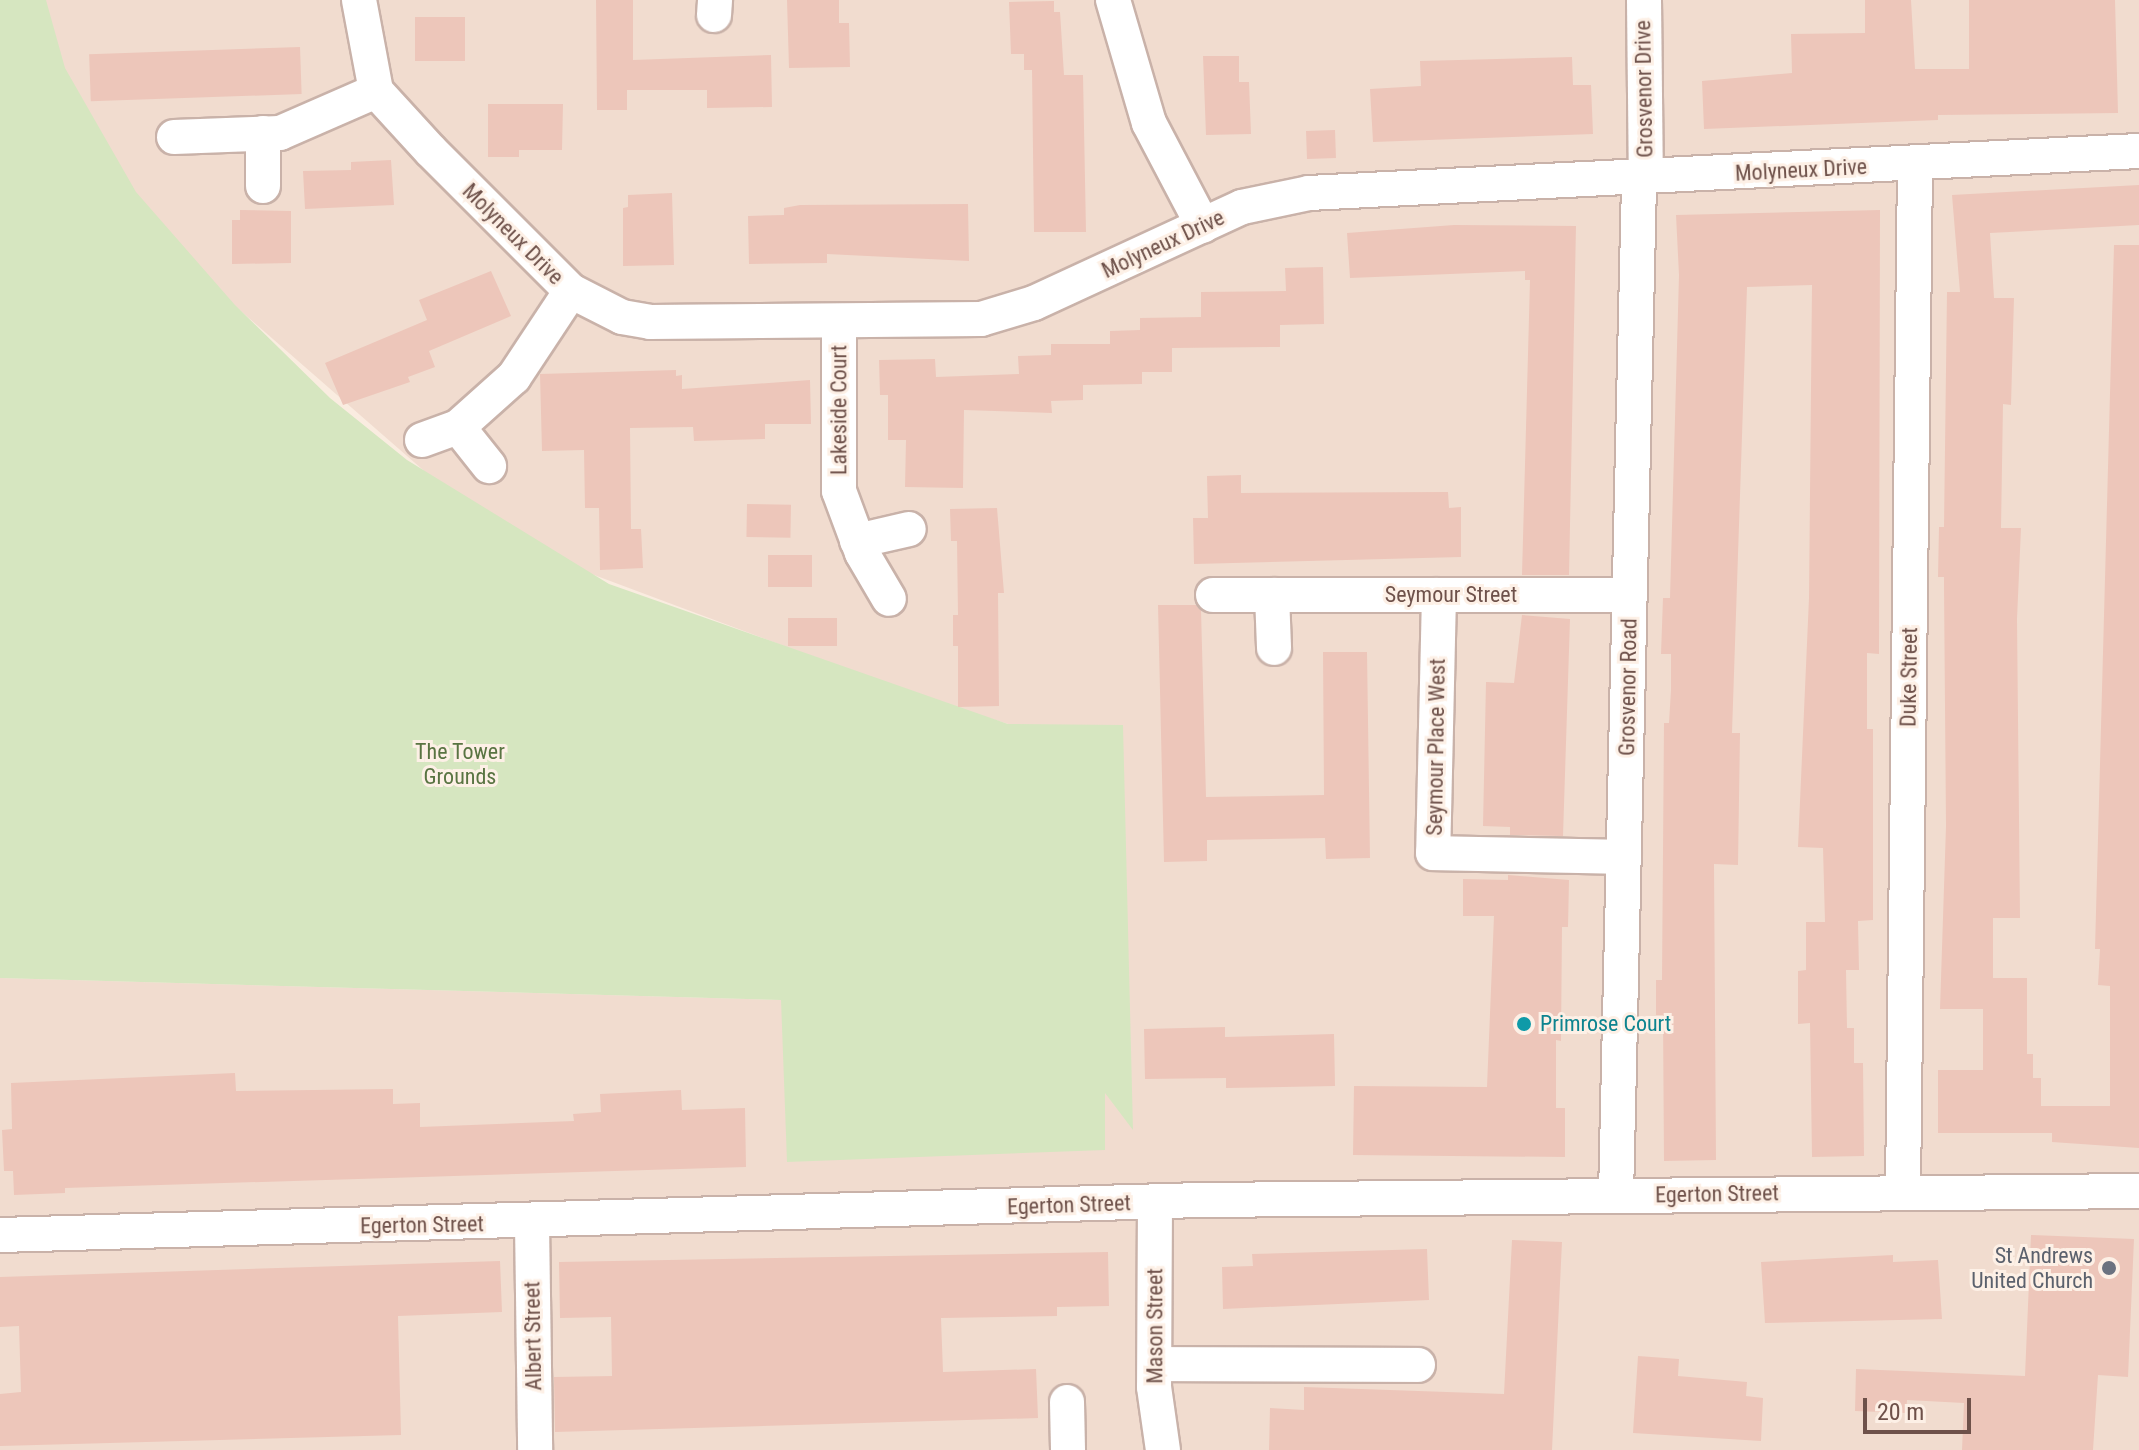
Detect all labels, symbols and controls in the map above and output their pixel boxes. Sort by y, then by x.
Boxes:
street label: Grosvenor Drive [1630,20,1658,158]
street label: Molyneux Drive [1734,153,1868,187]
street label: Molyneux Drive [457,178,569,290]
street label: Molyneux Drive [1098,204,1228,284]
street label: Lakeside Court [826,345,852,475]
street label: Seymour Street [1385,582,1517,608]
street label: Grosvenor Road [1614,618,1642,756]
street label: Duke Street [1895,627,1923,727]
street label: Seymour Place West [1421,658,1451,836]
park label: The Tower Grounds [415,738,505,790]
place label: Primrose Court [1540,1011,1671,1037]
marker: Primrose Court [1515,1015,1533,1033]
street label: Egerton Street [1655,1180,1779,1208]
street label: Egerton Street [1007,1190,1131,1220]
street label: Egerton Street [360,1211,484,1239]
place label: St Andrews United Church [1971,1242,2093,1294]
marker: St Andrews United Church [2100,1259,2118,1277]
street label: Mason Street [1142,1268,1168,1384]
street label: Albert Street [519,1281,547,1391]
scale bar [1867,1382,1975,1432]
text: 20 m [1877,1398,1924,1426]

